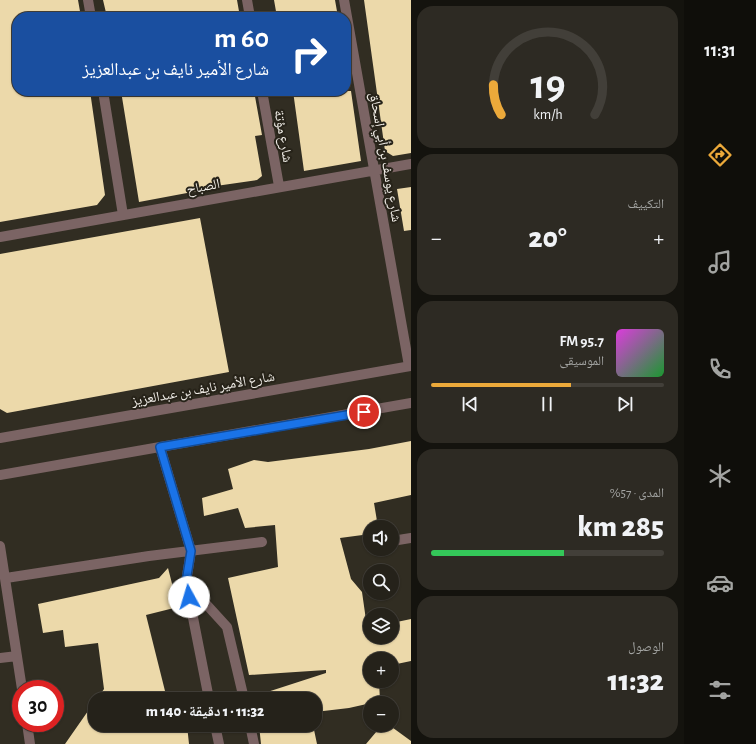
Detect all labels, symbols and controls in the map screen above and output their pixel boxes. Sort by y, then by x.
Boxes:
text: 60 m [214,25,269,53]
icon: right [283,28,335,80]
text: 11:31 [704,42,736,60]
text: شارع الأمير نايف بن عبدالعزيز [82,61,269,79]
text: 19 [530,65,565,106]
street label: شارع يوسف بن أبي إسحاق [363,91,405,224]
text: km/h [533,107,562,121]
street label: شارع مؤتة [270,109,295,164]
icon: directions [706,141,734,169]
street label: الصباح [185,177,221,199]
text: التكييف [628,198,664,211]
text: 20° [528,223,567,253]
text: − [431,227,442,249]
text: + [653,227,664,249]
icon: music [706,248,734,276]
text: 95.7 FM [559,334,604,349]
text: الموسيقى [560,355,604,368]
icon: phone [706,355,734,383]
street label: شارع الأمير نايف بن عبدالعزيز [129,369,276,411]
icon: previous [459,393,481,415]
icon: pause [536,393,558,415]
icon: next [614,393,636,415]
pin [347,395,381,429]
icon: arrive [353,401,375,423]
icon: climate [706,462,734,490]
text: المدى · 57% [610,487,664,500]
text: 285 km [577,512,664,542]
map controls [363,520,399,732]
button: sound [363,520,399,556]
button: search [363,564,399,600]
icon: car [706,569,734,597]
position arrow [168,576,210,618]
button: layers [363,608,399,644]
text: الوصول [628,641,664,654]
button: + [363,652,399,688]
text: 11:32 [608,666,664,696]
icon: filters [706,676,734,704]
speed limit sign: 30 [12,680,64,732]
button: − [363,696,399,732]
text: 11:32 · 1 دقيقة · 140 m [146,704,264,719]

